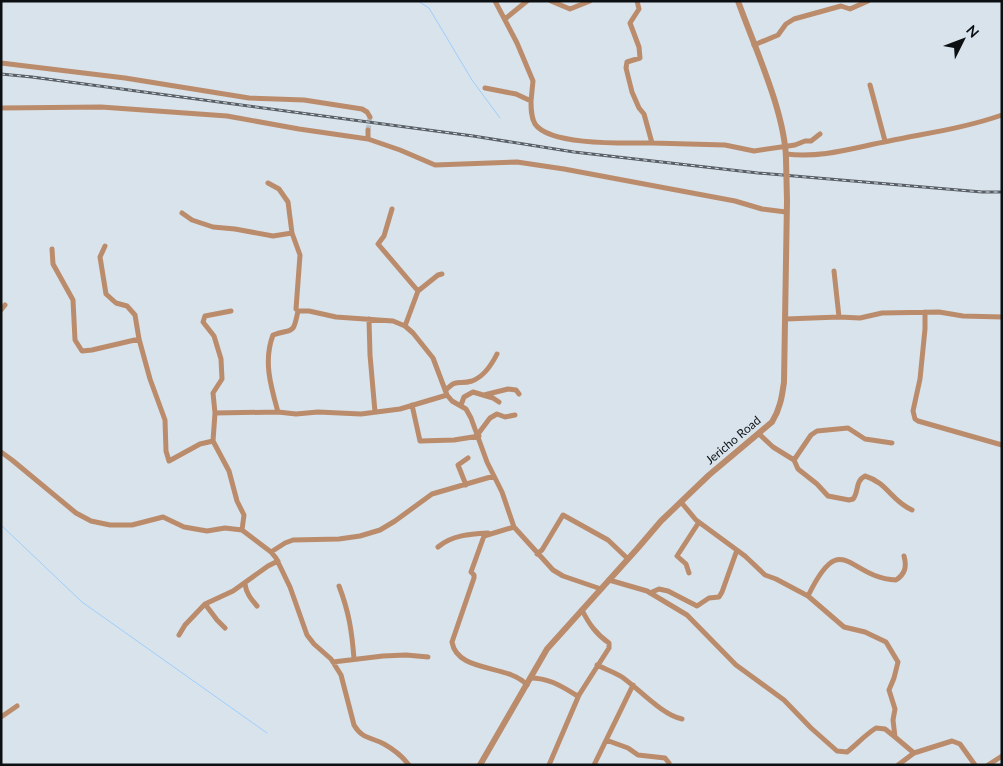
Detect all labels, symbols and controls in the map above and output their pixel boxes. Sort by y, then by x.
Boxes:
north arrow [938,15,988,65]
text: N [963,21,983,41]
street label: Jericho Road [702,413,764,467]

